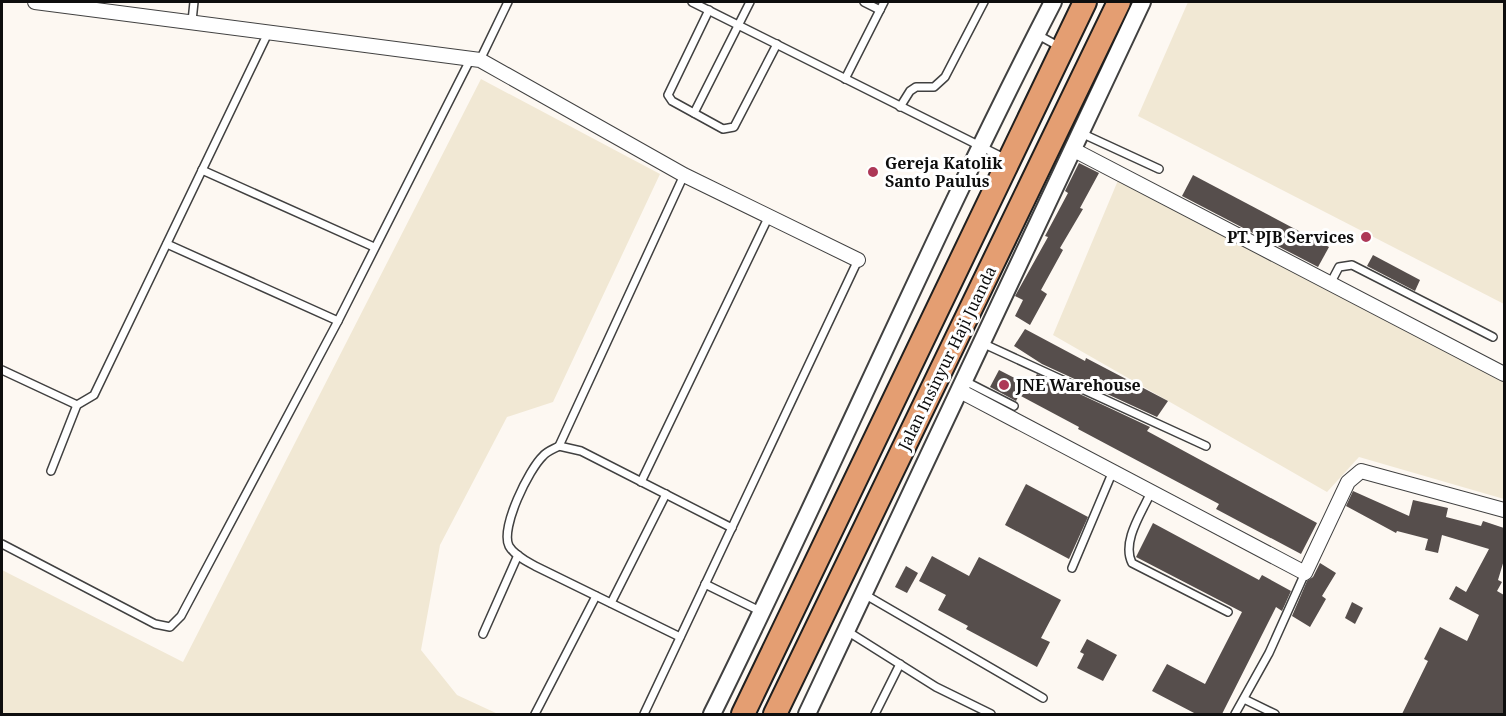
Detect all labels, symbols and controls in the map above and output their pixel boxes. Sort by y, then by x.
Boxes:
place label: Gereja Katolik Santo Paulus [885,152,1003,192]
marker: Gereja Katolik Santo Paulus [866,165,880,179]
place label: PT. PJB Services [1227,226,1354,248]
marker: PT. PJB Services [1359,230,1373,244]
street label: Jalan Insinyur Haji Juanda [892,262,1001,455]
place label: JNE Warehouse [1015,374,1141,396]
marker: JNE Warehouse [997,378,1011,392]

